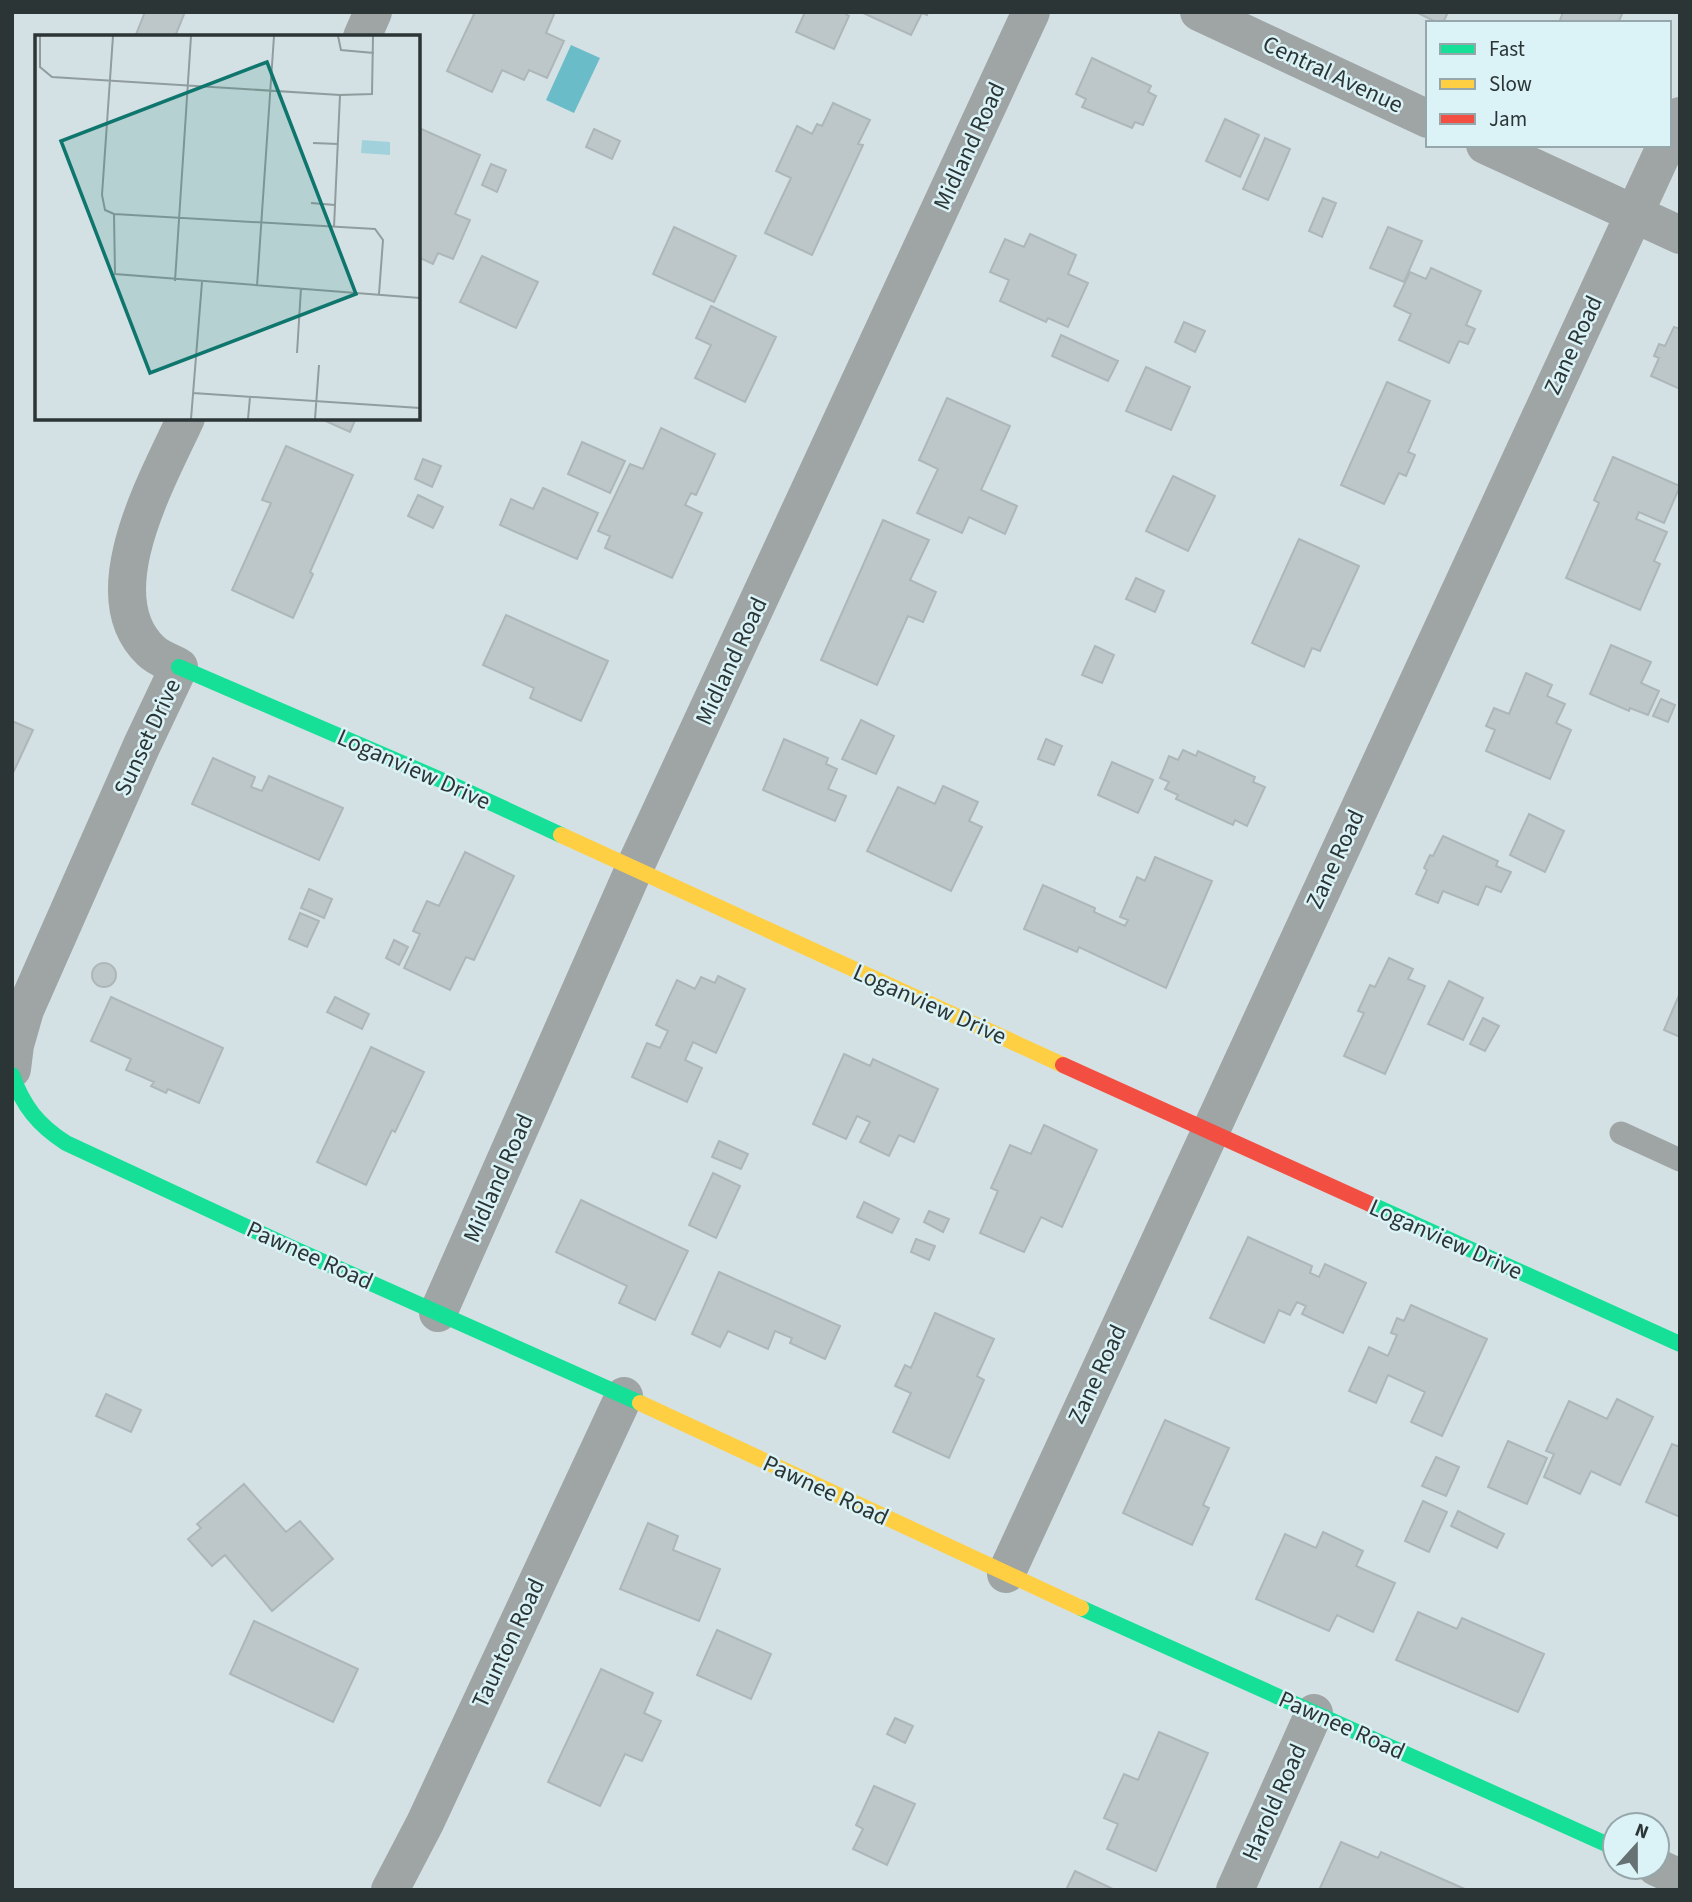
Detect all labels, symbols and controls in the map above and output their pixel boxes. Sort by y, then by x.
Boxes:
legend [1426,21,1671,147]
street label: Central Avenue [1257,27,1409,122]
text: Fast [1489,34,1525,64]
inset map [35,35,420,420]
text: Slow [1489,69,1532,99]
street label: Midland Road [925,76,1014,216]
text: Jam [1489,104,1527,134]
street label: Zane Road [1535,290,1612,401]
street label: Midland Road [687,591,776,731]
street label: Sunset Drive [105,673,190,802]
street label: Loganview Drive [332,720,496,819]
street label: Zane Road [1297,804,1374,915]
street label: Loganview Drive [848,955,1012,1054]
street label: Midland Road [454,1108,542,1248]
street label: Loganview Drive [1364,1190,1528,1289]
street label: Pawnee Road [241,1212,379,1299]
street label: Zane Road [1059,1319,1136,1430]
street label: Pawnee Road [757,1446,894,1535]
street label: Taunton Road [463,1573,554,1714]
street label: Pawnee Road [1273,1682,1411,1769]
street label: Harold Road [1233,1738,1316,1866]
north arrow [1601,1811,1671,1881]
text: N [1631,1817,1652,1846]

